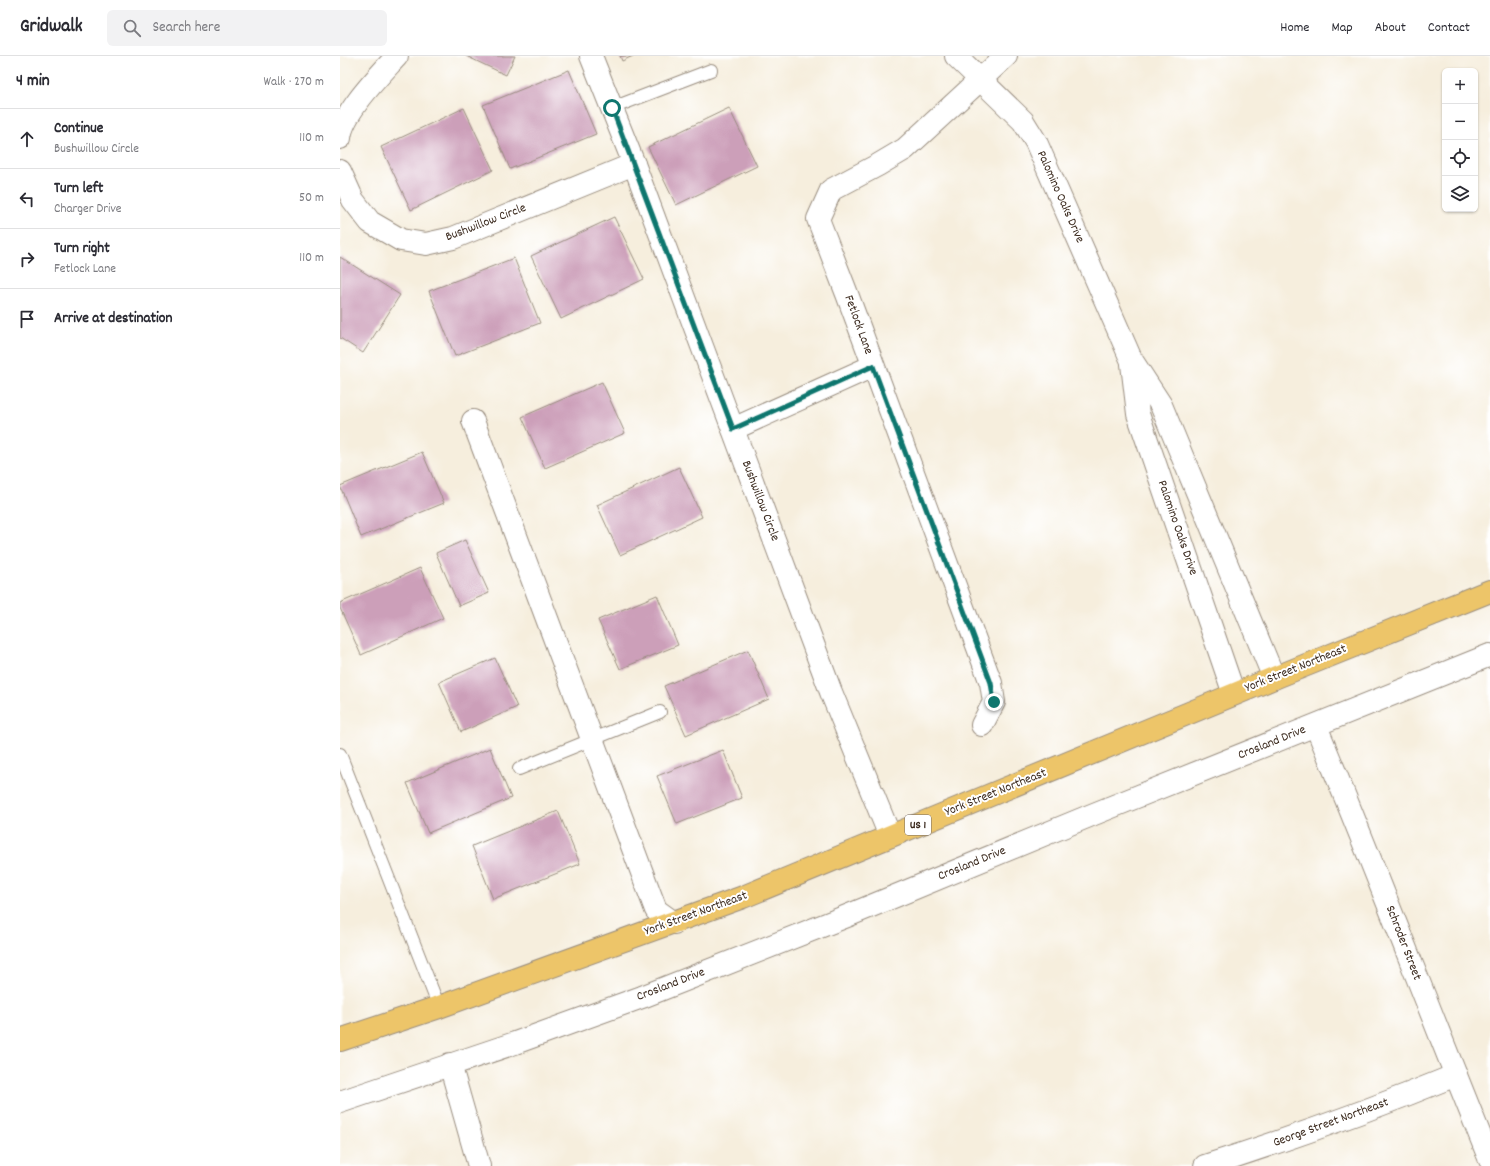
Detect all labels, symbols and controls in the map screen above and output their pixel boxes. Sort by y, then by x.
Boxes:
search box [107,10,387,46]
text: Gridwalk [20,14,83,41]
icon: search [121,17,143,39]
text: Search here [153,17,220,39]
text: Home [1280,18,1309,38]
text: Map [1331,18,1353,38]
text: About [1375,18,1406,38]
text: Contact [1428,18,1470,38]
map controls [1442,68,1478,212]
button: + [1442,68,1478,104]
text: 4 min [16,70,50,94]
text: Walk · 270 m [263,73,324,92]
route start [603,99,621,117]
button: − [1442,104,1478,140]
text: Continue [54,118,103,140]
icon: ahead [16,128,38,150]
text: 110 m [299,129,324,148]
text: Bushwillow Circle [54,140,139,159]
button: locate [1442,140,1478,176]
street label: Palomino Oaks Drive [1031,148,1089,246]
button: layers [1442,176,1478,212]
text: Turn left [54,178,103,200]
icon: left [16,188,38,210]
text: 50 m [299,189,324,208]
street label: Bushwillow Circle [443,199,529,247]
text: Charger Drive [54,200,122,219]
text: Turn right [54,238,110,260]
icon: right [16,248,38,270]
text: 110 m [299,249,324,268]
text: Fetlock Lane [54,260,116,279]
street label: Fetlock Lane [838,293,878,358]
icon: arrive [16,308,38,330]
text: Arrive at destination [54,308,172,330]
street label: Bushwillow Circle [736,458,784,544]
street label: Palomino Oaks Drive [1152,478,1202,578]
street label: York Street Northeast [1242,640,1350,698]
route end [985,693,1003,711]
street label: Crosland Drive [1235,721,1309,765]
street label: York Street Northeast [942,764,1050,822]
road number: US 1 [905,815,931,835]
street label: Crosland Drive [935,842,1009,886]
street label: York Street Northeast [642,887,750,941]
street label: Schroder Street [1380,903,1426,983]
street label: Crosland Drive [634,963,708,1007]
street label: George Street Northeast [1271,1093,1392,1153]

